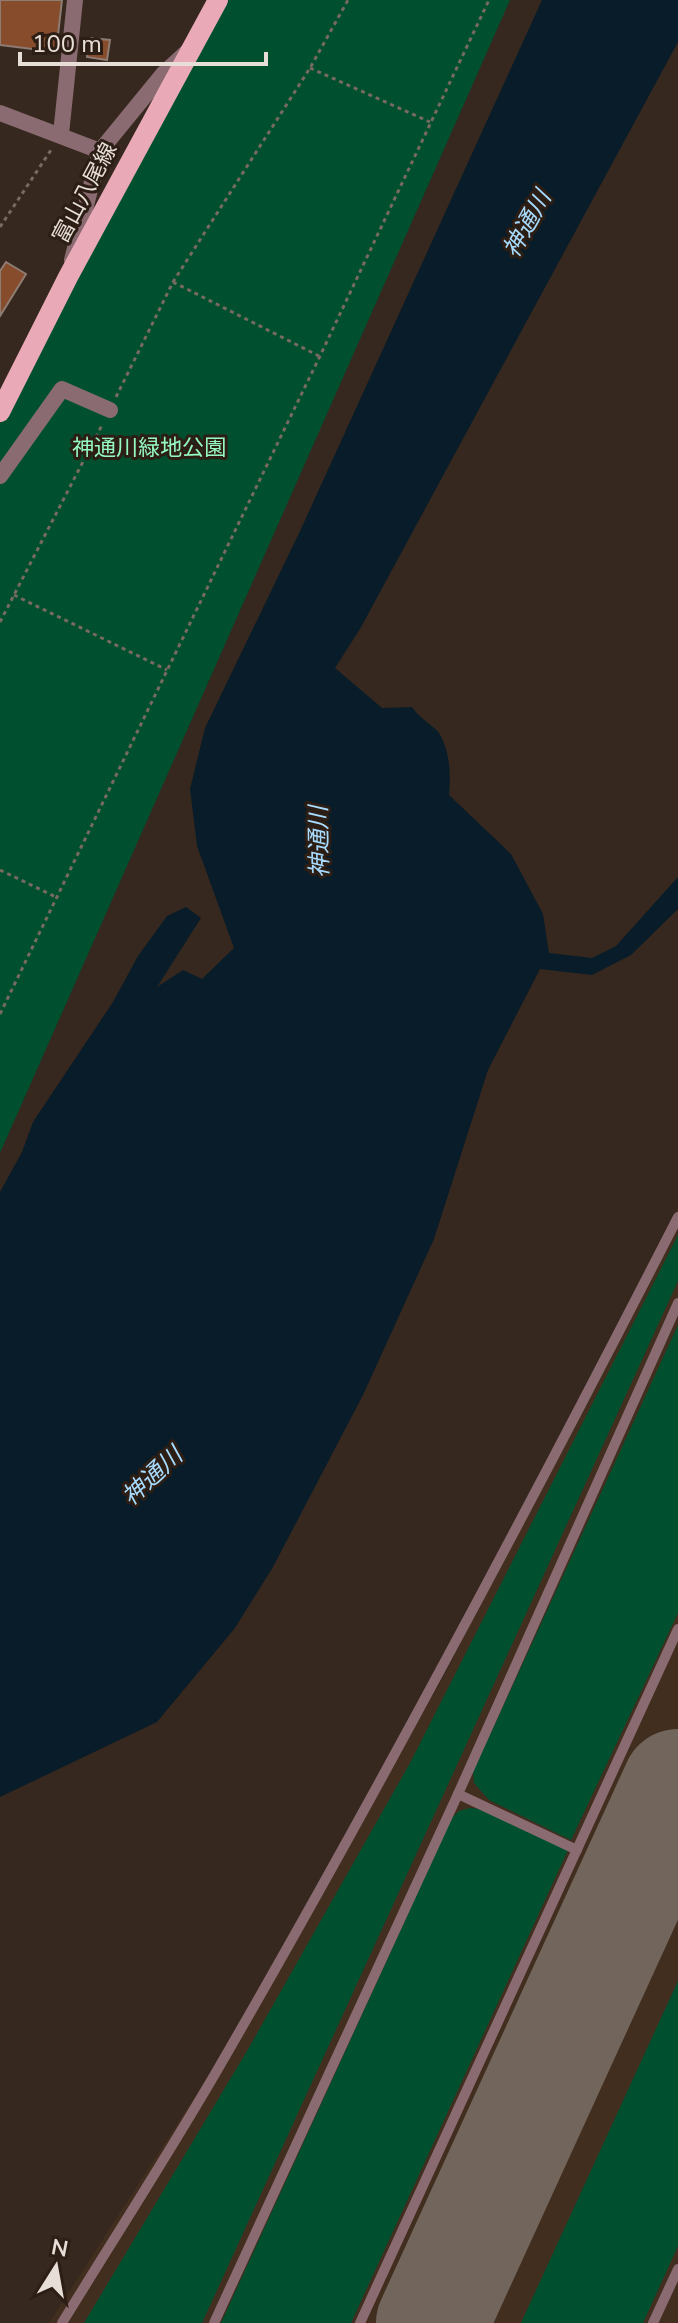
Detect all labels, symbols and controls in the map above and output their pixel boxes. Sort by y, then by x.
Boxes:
scale bar [20,16,266,66]
text: 100 m [32,28,102,60]
street label: 富山八尾線 [46,137,124,249]
water label: 神通川 [496,182,560,263]
park label: 神通川緑地公園 [72,433,226,463]
water label: 神通川 [302,803,336,878]
water label: 神通川 [115,1438,191,1512]
north arrow [16,2227,96,2307]
text: N [49,2232,71,2265]

